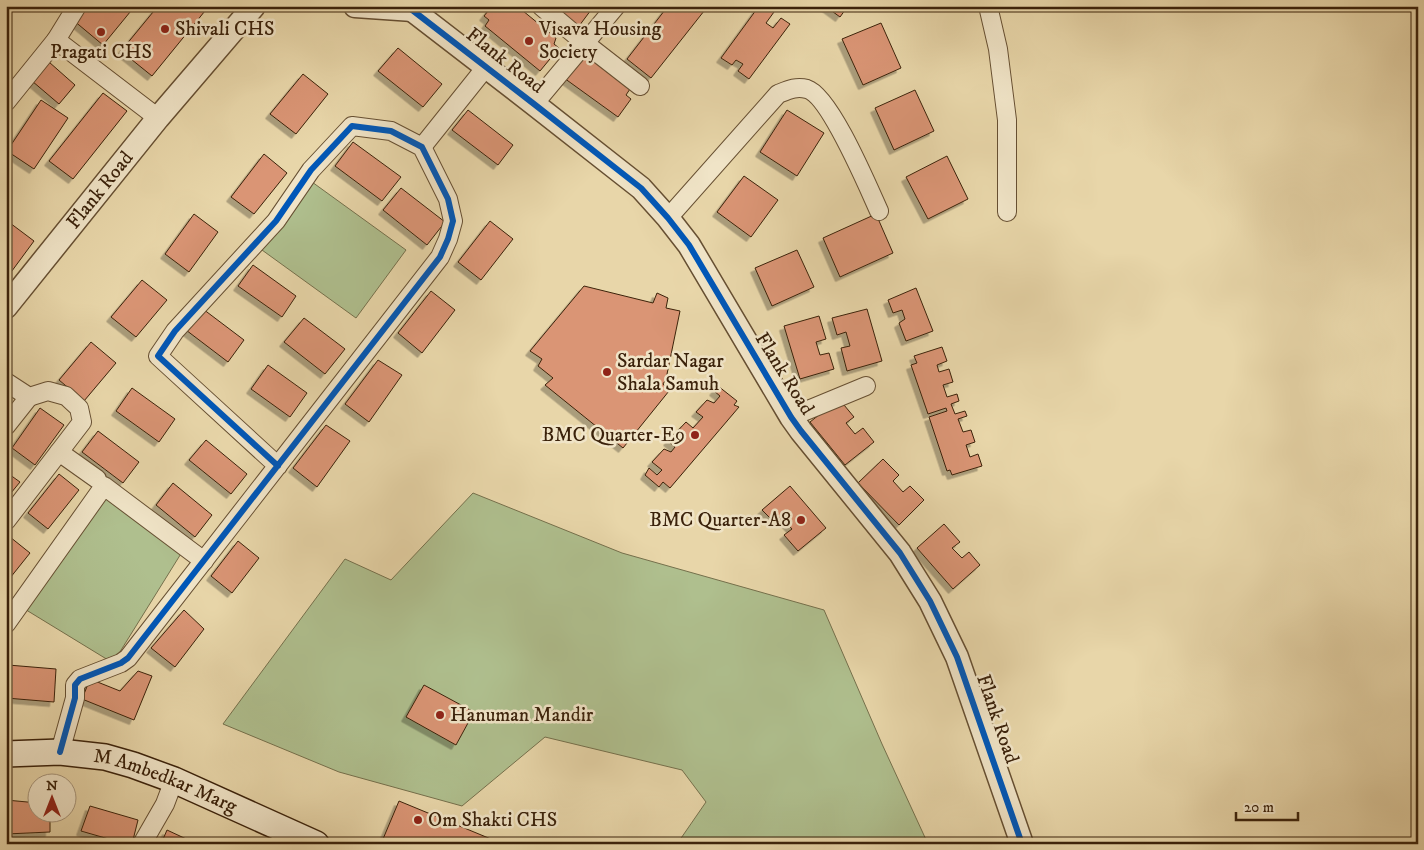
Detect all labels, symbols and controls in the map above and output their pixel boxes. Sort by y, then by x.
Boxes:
place label: Shivali CHS [175,17,274,42]
place label: Visava Housing Society [538,17,662,65]
marker: Shivali CHS [159,23,171,35]
street label: Flank Road [461,23,549,99]
marker: Pragati CHS [95,26,107,38]
marker: Visava Housing Society [523,35,535,47]
place label: Pragati CHS [50,40,152,65]
street label: Flank Road [61,146,139,234]
street label: Flank Road [749,328,819,420]
place label: Sardar Nagar Shala Samuh [617,349,724,397]
marker: Sardar Nagar Shala Samuh [601,366,613,378]
place label: BMC Quarter-E9 [542,423,685,448]
marker: BMC Quarter-E9 [689,429,701,441]
place label: BMC Quarter-A8 [649,508,791,533]
marker: BMC Quarter-A8 [795,514,807,526]
street label: Flank Road [970,671,1024,767]
place label: Hanuman Mandir [450,703,594,728]
marker: Hanuman Mandir [434,709,446,721]
street label: M Ambedkar Marg [92,743,241,819]
north arrow [28,772,78,822]
text: N [46,777,58,795]
scale bar [1236,790,1299,822]
text: 20 m [1244,798,1274,817]
place label: Om Shakti CHS [428,808,557,833]
marker: Om Shakti CHS [412,814,424,826]

